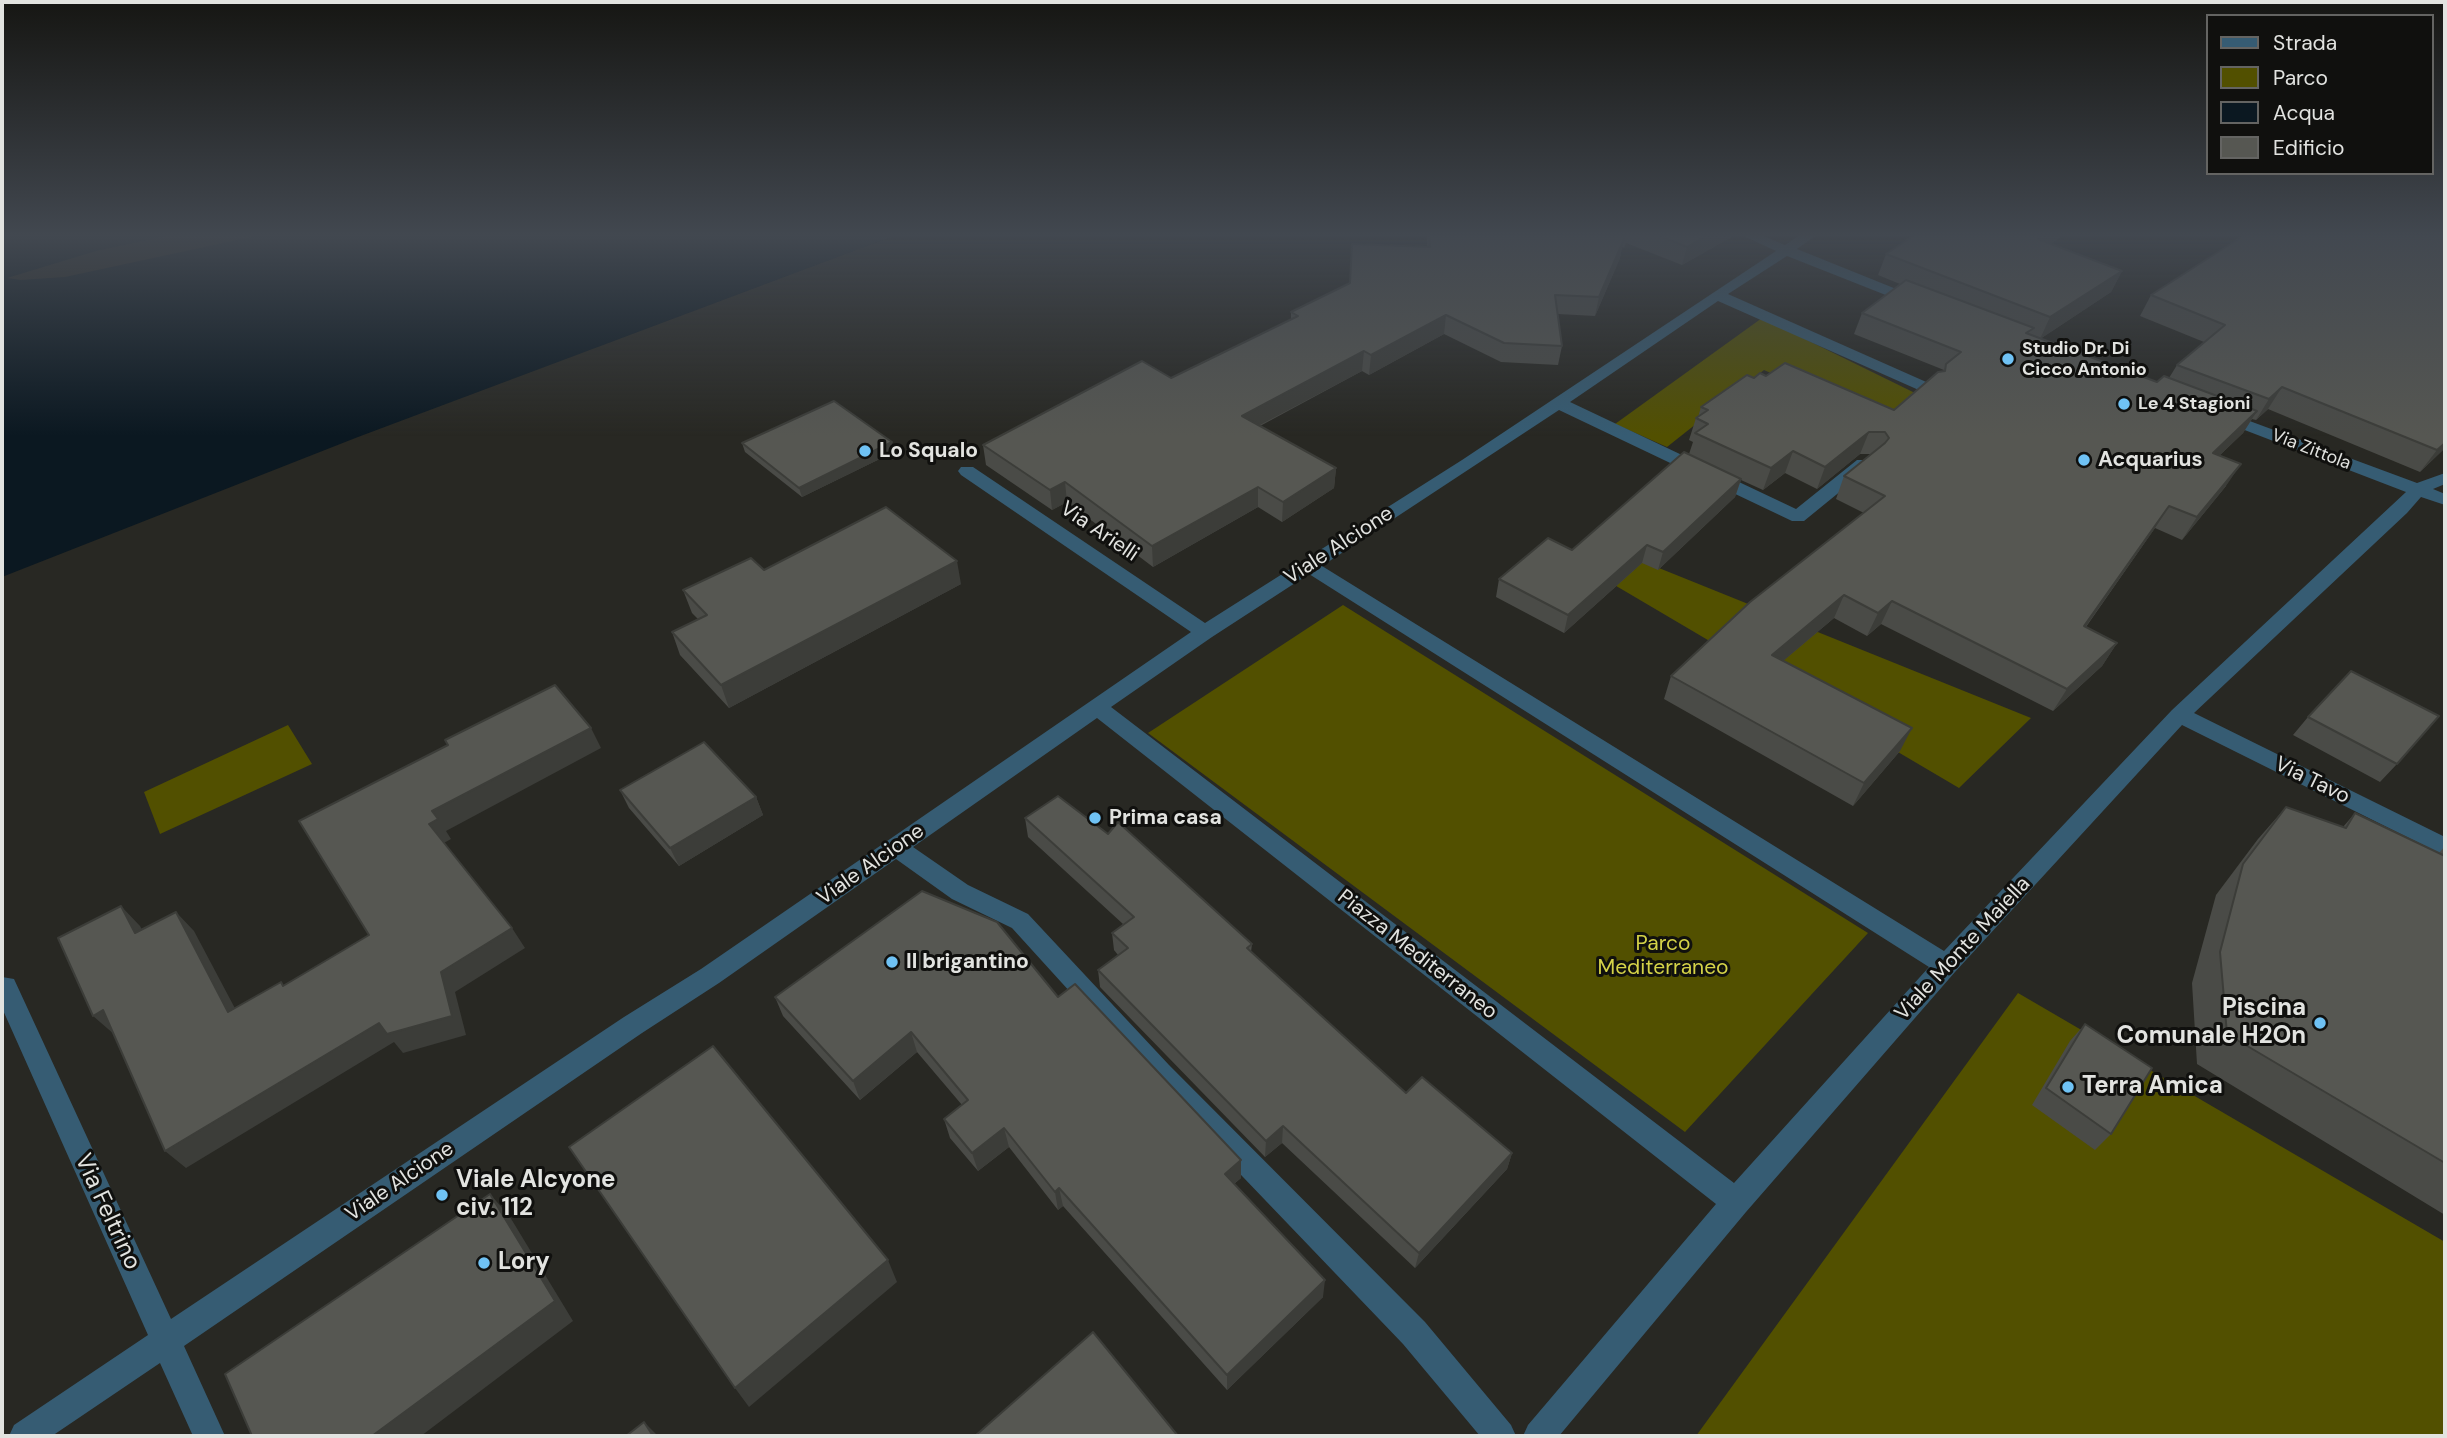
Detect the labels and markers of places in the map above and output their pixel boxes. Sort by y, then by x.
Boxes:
place label: Studio Dr. Di Cicco Antonio [2022,338,2147,380]
marker: Studio Dr. Di Cicco Antonio [2000,351,2016,367]
place label: Le 4 Stagioni [2138,393,2251,415]
marker: Le 4 Stagioni [2116,396,2132,412]
place label: Lo Squalo [879,438,978,464]
marker: Lo Squalo [857,443,873,459]
place label: Acquarius [2098,447,2203,473]
marker: Acquarius [2076,452,2092,468]
place label: Prima casa [1109,805,1222,831]
marker: Prima casa [1087,810,1103,826]
place label: Il brigantino [906,949,1029,975]
marker: Il brigantino [884,954,900,970]
place label: Piscina Comunale H2On [2116,995,2306,1051]
marker: Piscina Comunale H2On [2312,1015,2328,1031]
place label: Terra Amica [2082,1073,2223,1101]
marker: Terra Amica [2060,1079,2076,1095]
place label: Viale Alcyone civ. 112 [456,1167,615,1223]
marker: Viale Alcyone civ. 112 [434,1187,450,1203]
place label: Lory [498,1249,550,1277]
marker: Lory [476,1255,492,1271]

